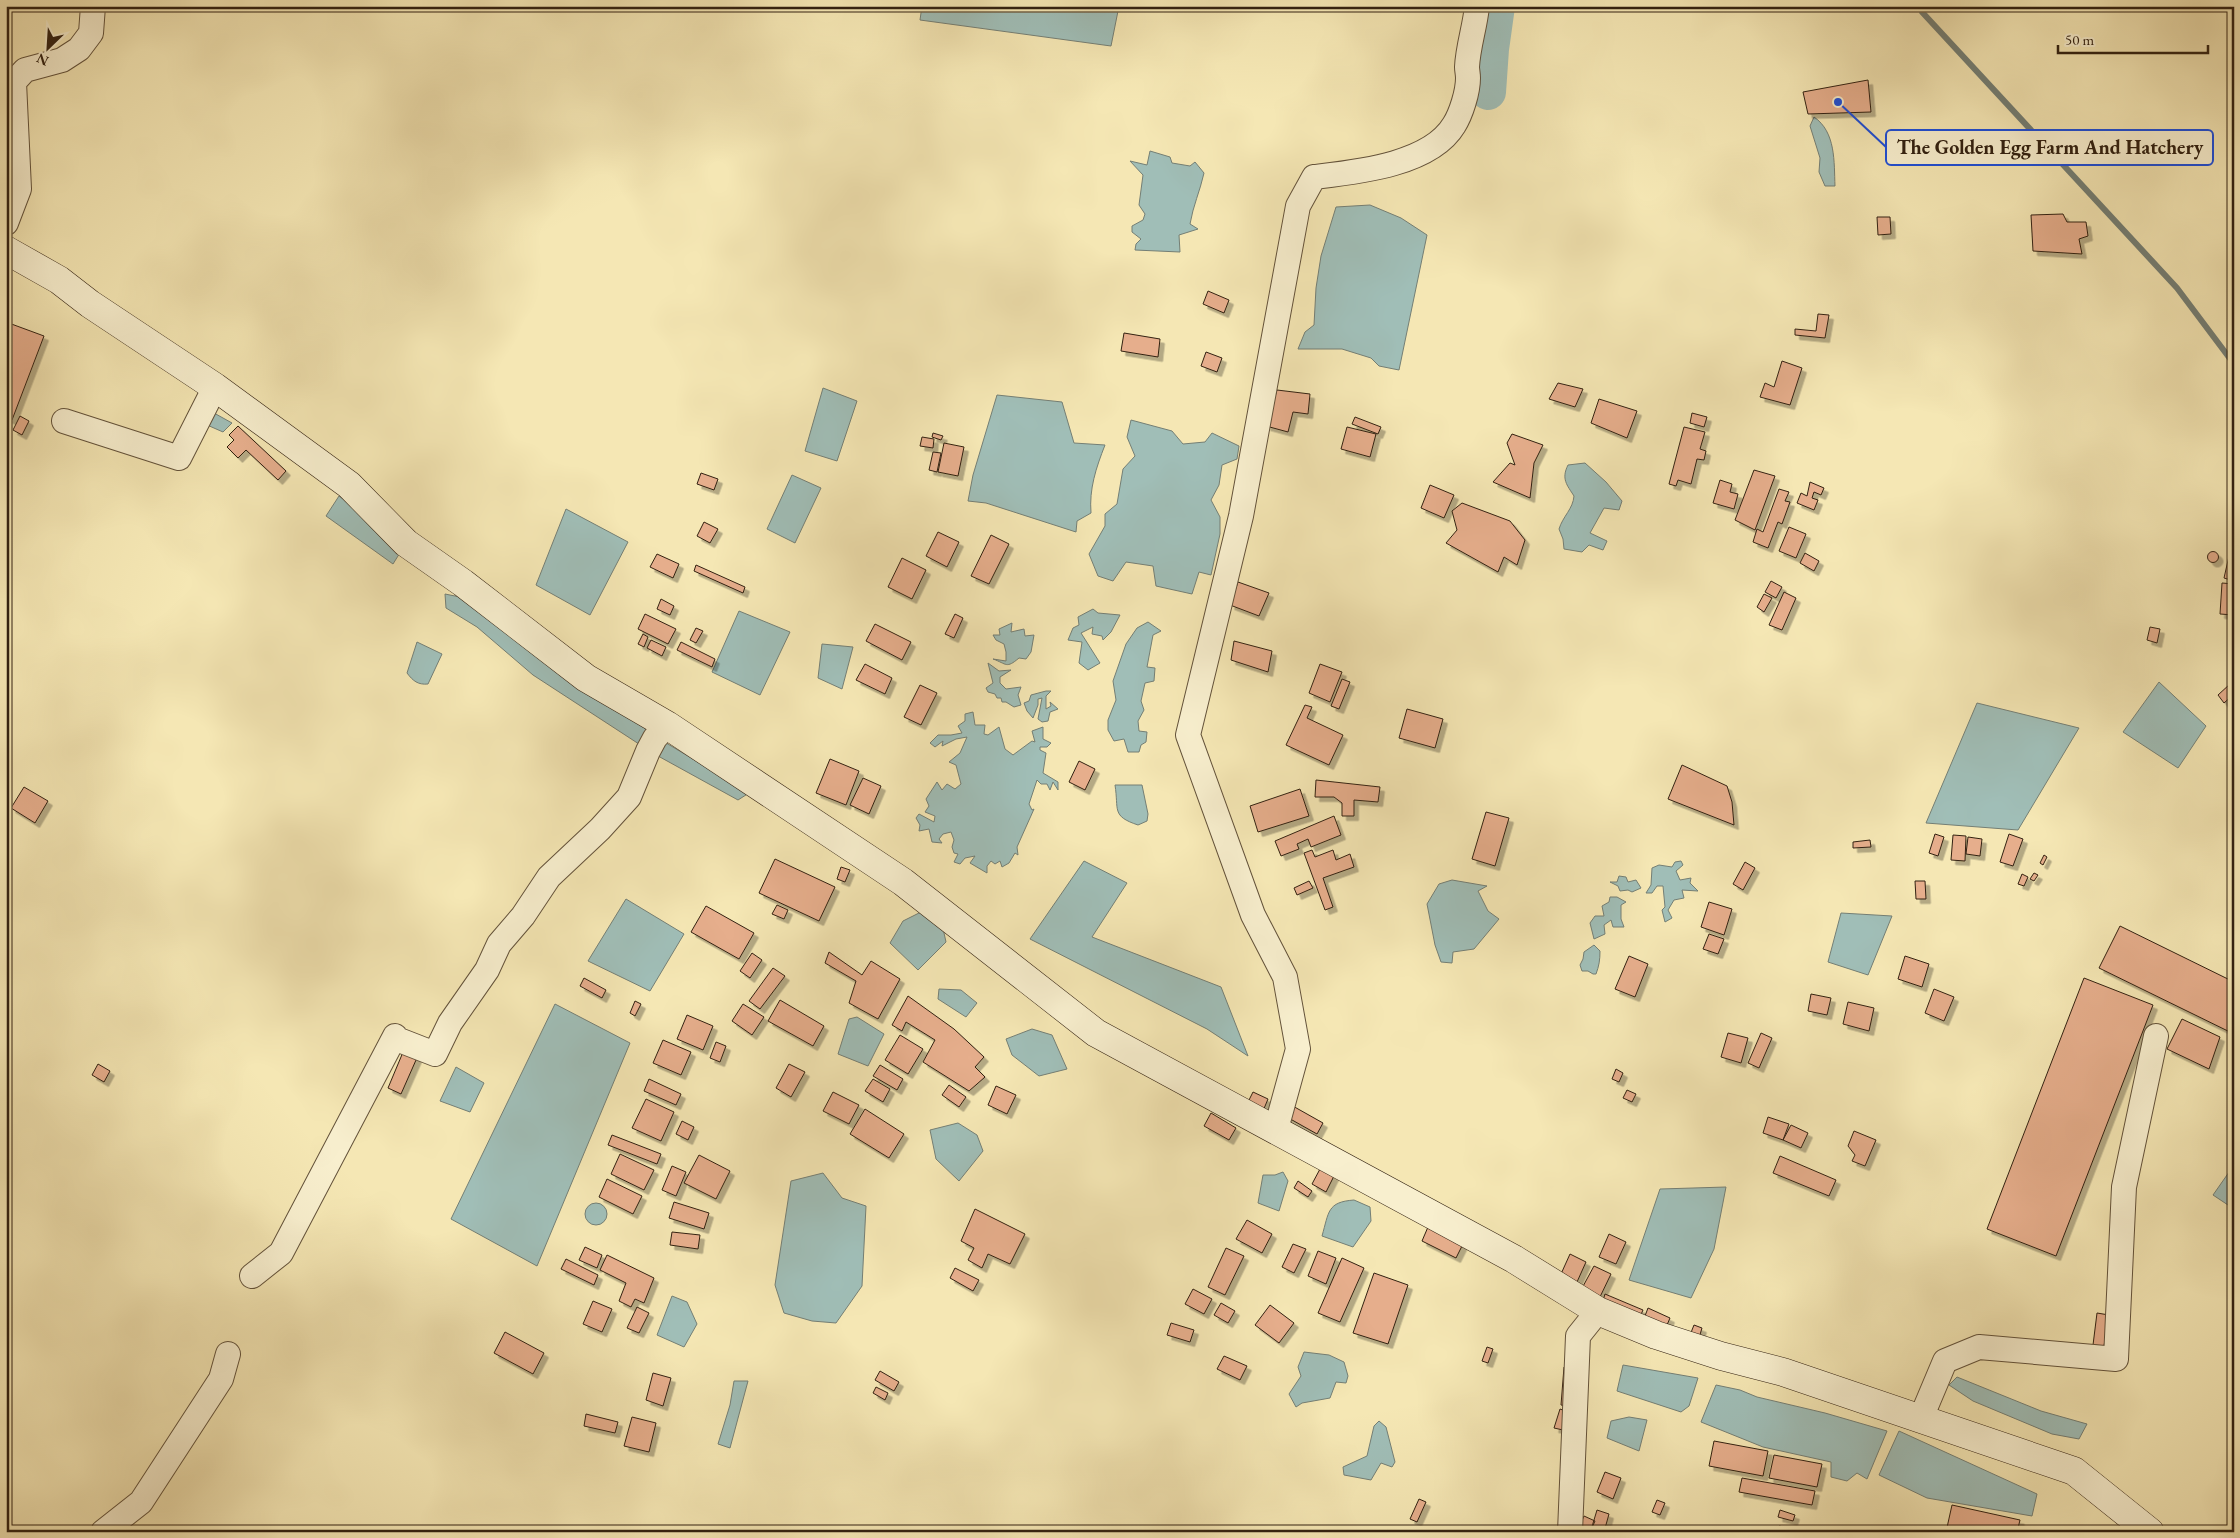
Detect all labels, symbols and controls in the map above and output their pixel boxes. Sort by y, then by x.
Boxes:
north arrow [22,22,72,72]
scale bar [2058,22,2208,54]
text: 50 m [2065,30,2094,49]
text: N [33,49,51,70]
callout: The Golden Egg Farm And Hatchery [1886,130,2213,165]
text: The Golden Egg Farm And Hatchery [1897,134,2204,160]

